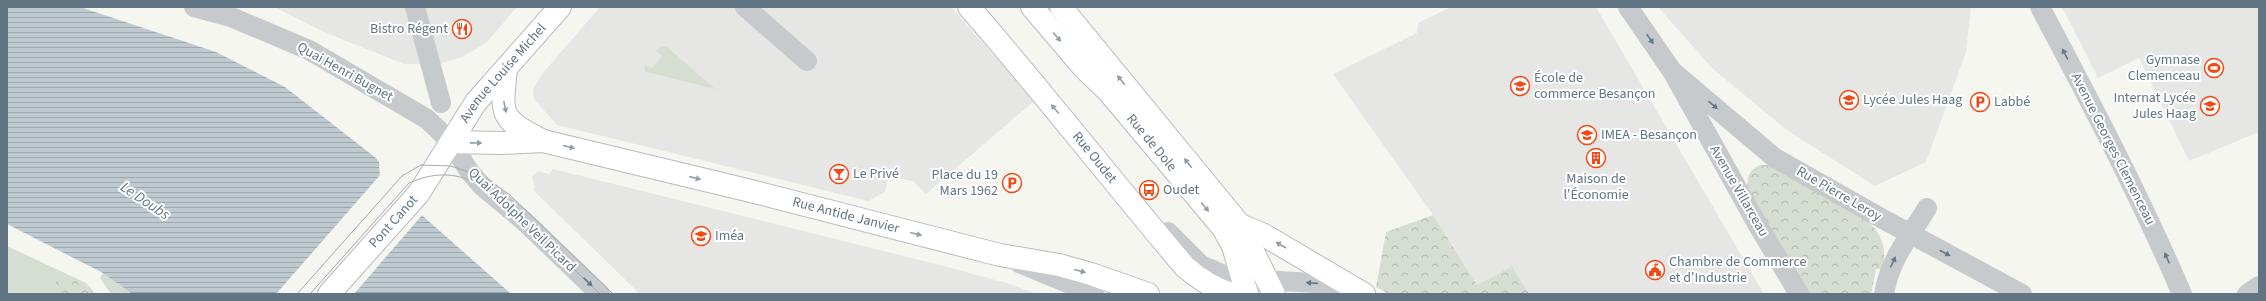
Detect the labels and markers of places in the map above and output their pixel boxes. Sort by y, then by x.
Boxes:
restaurant icon: Bistro Régent [451,18,473,40]
place label: Bistro Régent [370,19,448,39]
place label: Gymnase Clemenceau [2128,50,2200,86]
sports icon: Gymnase Clemenceau [2203,57,2225,79]
place label: École de commerce Besançon [1534,68,1655,104]
school or university icon: École de commerce Besançon [1509,75,1531,97]
place label: Internat Lycée Jules Haag [2114,88,2196,124]
school or university icon: Lycée Jules Haag [1838,89,1860,111]
place label: Lycée Jules Haag [1863,90,1962,110]
parking icon: Labbé [1969,91,1991,113]
place label: Labbé [1994,92,2030,112]
school or university icon: Internat Lycée Jules Haag [2199,95,2221,117]
school or university icon: IMEA - Besançon [1576,124,1598,146]
place label: IMEA - Besançon [1601,125,1697,145]
building icon: Maison de l'Économie [1585,147,1607,169]
bar icon: Le Privé [828,163,850,185]
place label: Le Privé [853,164,899,184]
place label: Place du 19 Mars 1962 [932,165,998,201]
place label: Maison de l'Économie [1563,169,1629,205]
parking icon: Place du 19 Mars 1962 [1001,172,1023,194]
bus stop icon: Oudet [1138,179,1160,201]
place label: Oudet [1163,180,1199,200]
school or university icon: Iméa [690,225,712,247]
place label: Iméa [715,226,744,246]
place label: Chambre de Commerce et d'Industrie [1669,252,1807,288]
public building icon: Chambre de Commerce et d'Industrie [1644,259,1666,281]

